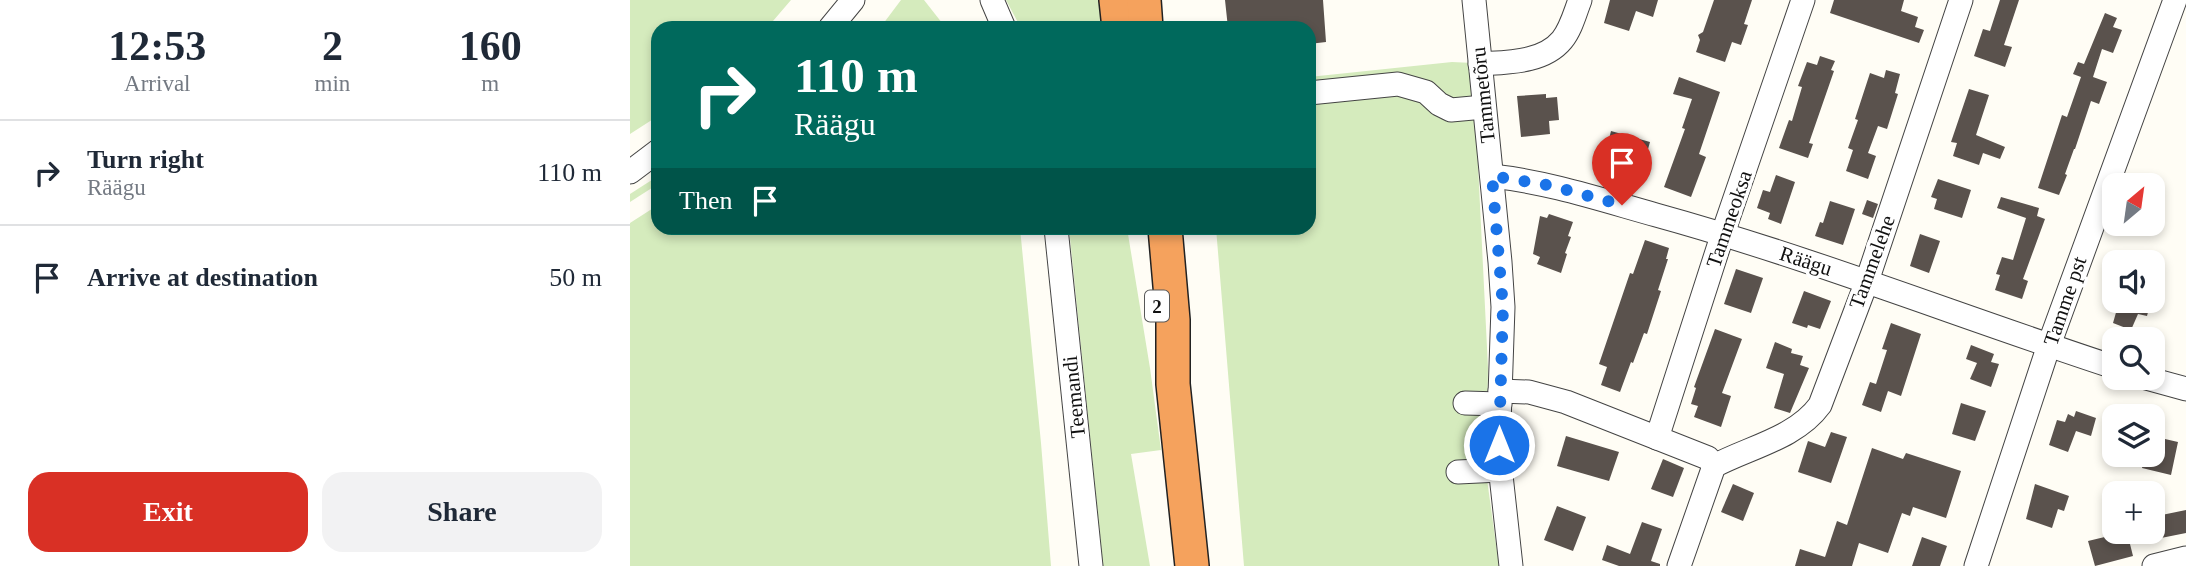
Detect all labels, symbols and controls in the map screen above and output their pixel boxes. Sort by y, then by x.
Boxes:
text: 12:53 [108,23,206,69]
text: 2 [322,23,343,69]
text: 160 [459,23,522,69]
street label: Tammetõru [1466,45,1500,144]
text: 110 m [794,48,918,103]
icon: right [679,49,770,140]
text: Arrival [124,71,191,96]
text: min [315,71,350,96]
text: m [481,71,499,96]
text: Räägu [794,106,876,142]
pin [1592,133,1652,205]
icon: arrive [1603,144,1641,182]
text: Turn right [87,145,204,174]
icon: right [28,154,66,192]
text: 110 m [537,158,602,187]
street label: Tammeoksa [1701,167,1757,271]
north arrow [2102,173,2165,236]
map controls [2102,173,2165,544]
text: Räägu [87,175,146,200]
icon: arrive [746,182,784,220]
text: Then [679,186,732,215]
street label: Tammelehe [1844,212,1900,312]
street label: Räägu [1777,241,1836,281]
button: sound [2102,250,2165,313]
street label: Tamme pst [2039,253,2091,349]
icon: arrive [28,259,66,297]
text: Arrive at destination [87,263,318,292]
text: 50 m [549,263,602,292]
road number: 2 [1145,290,1169,322]
button: search [2102,327,2165,390]
street label: Teemandi [1058,355,1090,439]
button: layers [2102,404,2165,467]
position arrow [1462,408,1536,482]
button: Exit [28,472,308,552]
button: Share [322,472,602,552]
button: + [2102,481,2165,544]

